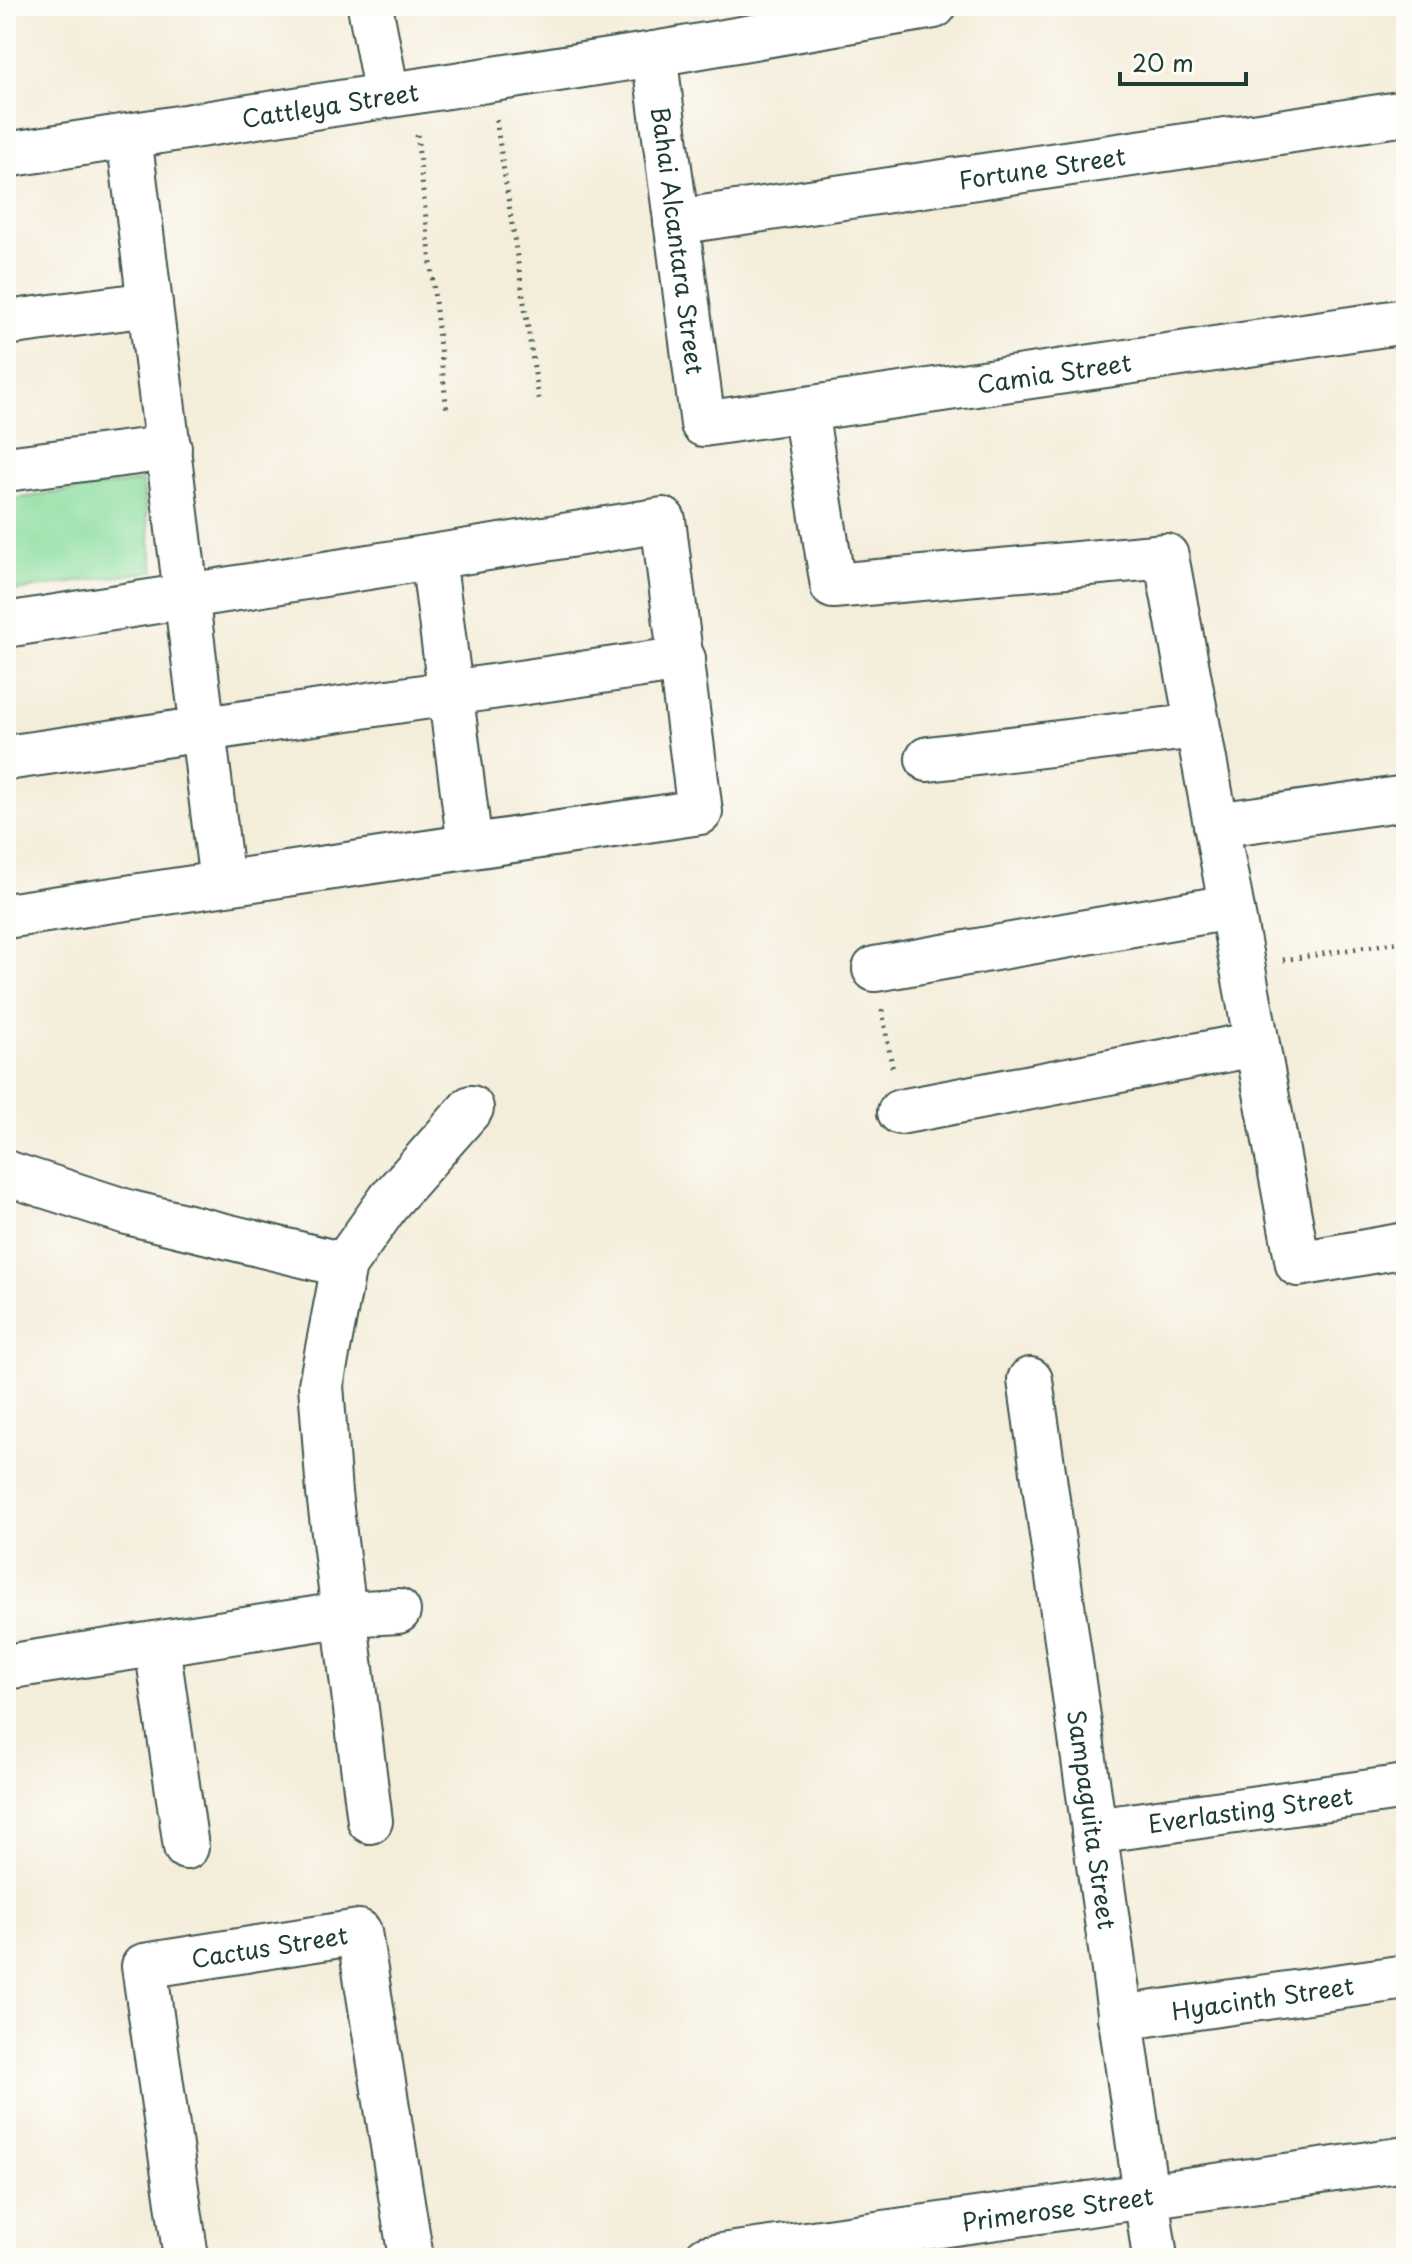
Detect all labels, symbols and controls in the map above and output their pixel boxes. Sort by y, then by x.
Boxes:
scale bar [1120,36,1246,86]
text: 20 m [1132,44,1194,80]
street label: Cattleya Street [239,73,421,136]
street label: Bahai Alcantara Street [643,104,714,376]
street label: Fortune Street [956,137,1128,198]
street label: Camia Street [974,343,1134,402]
street label: Sampaguita Street [1059,1708,1126,1932]
street label: Everlasting Street [1146,1777,1355,1841]
street label: Cactus Street [189,1916,350,1976]
street label: Hyacinth Street [1169,1967,1356,2028]
street label: Primerose Street [959,2177,1156,2240]

